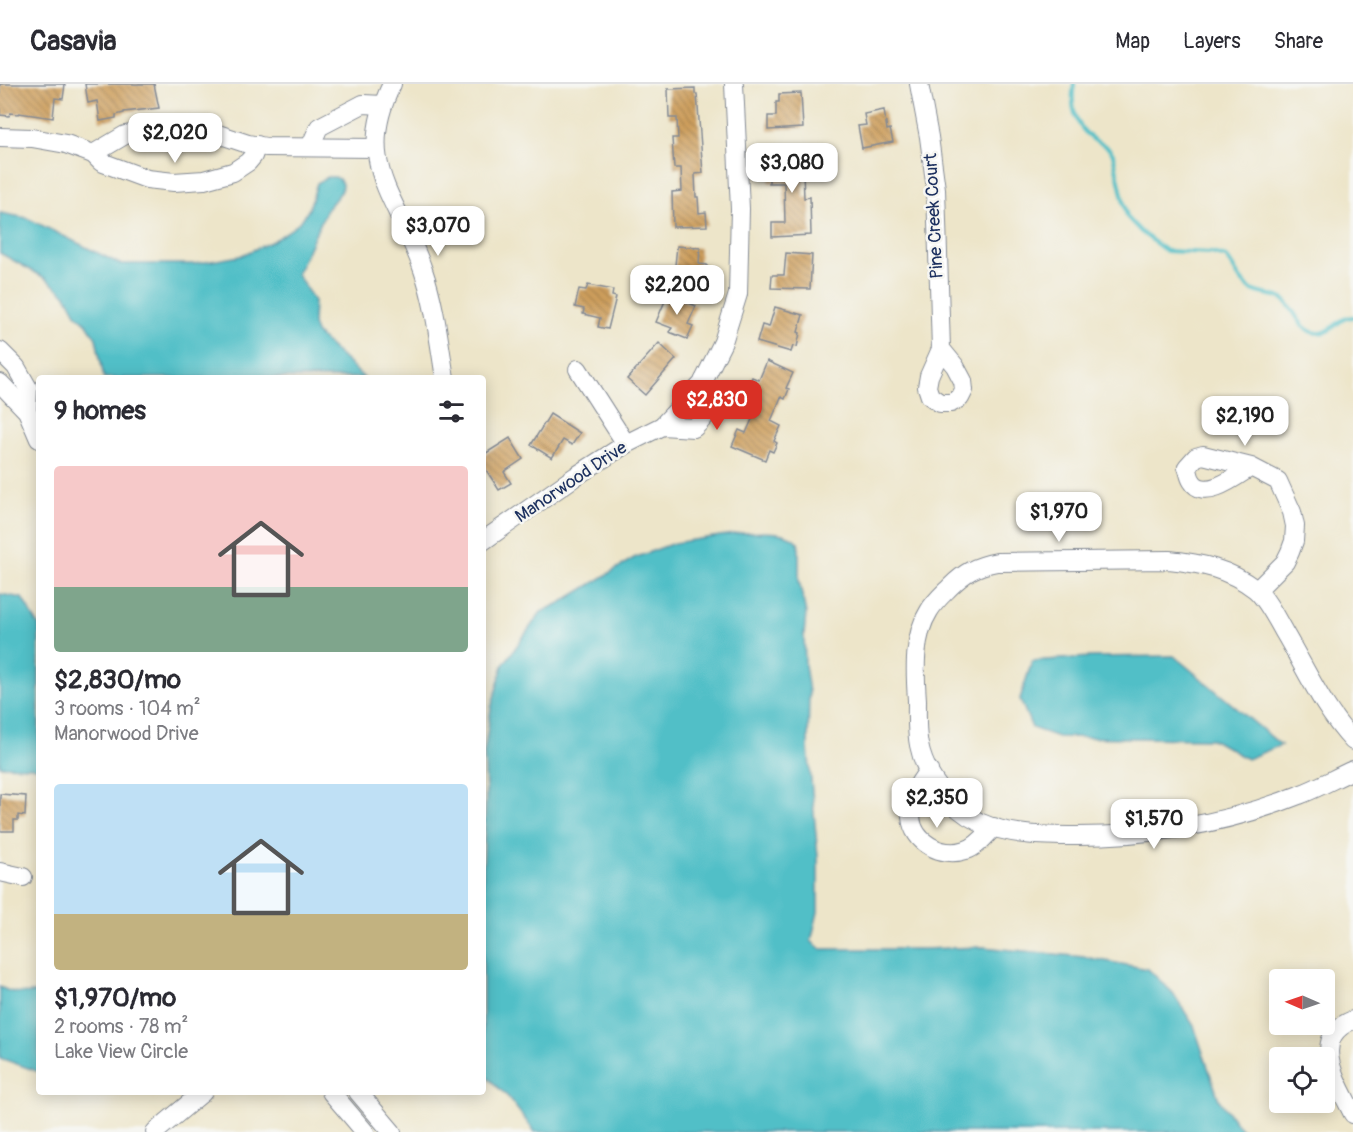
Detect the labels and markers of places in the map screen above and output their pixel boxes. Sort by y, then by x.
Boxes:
pin: $2,020 [126,113,224,164]
pin: $3,080 [743,143,841,194]
pin: $3,070 [389,206,487,257]
pin: $2,200 [628,265,726,316]
pin: $2,830 [668,380,766,431]
pin: $2,190 [1196,396,1294,447]
pin: $1,970 [1010,492,1108,543]
pin: $2,350 [888,778,986,829]
pin: $1,570 [1105,799,1203,850]

